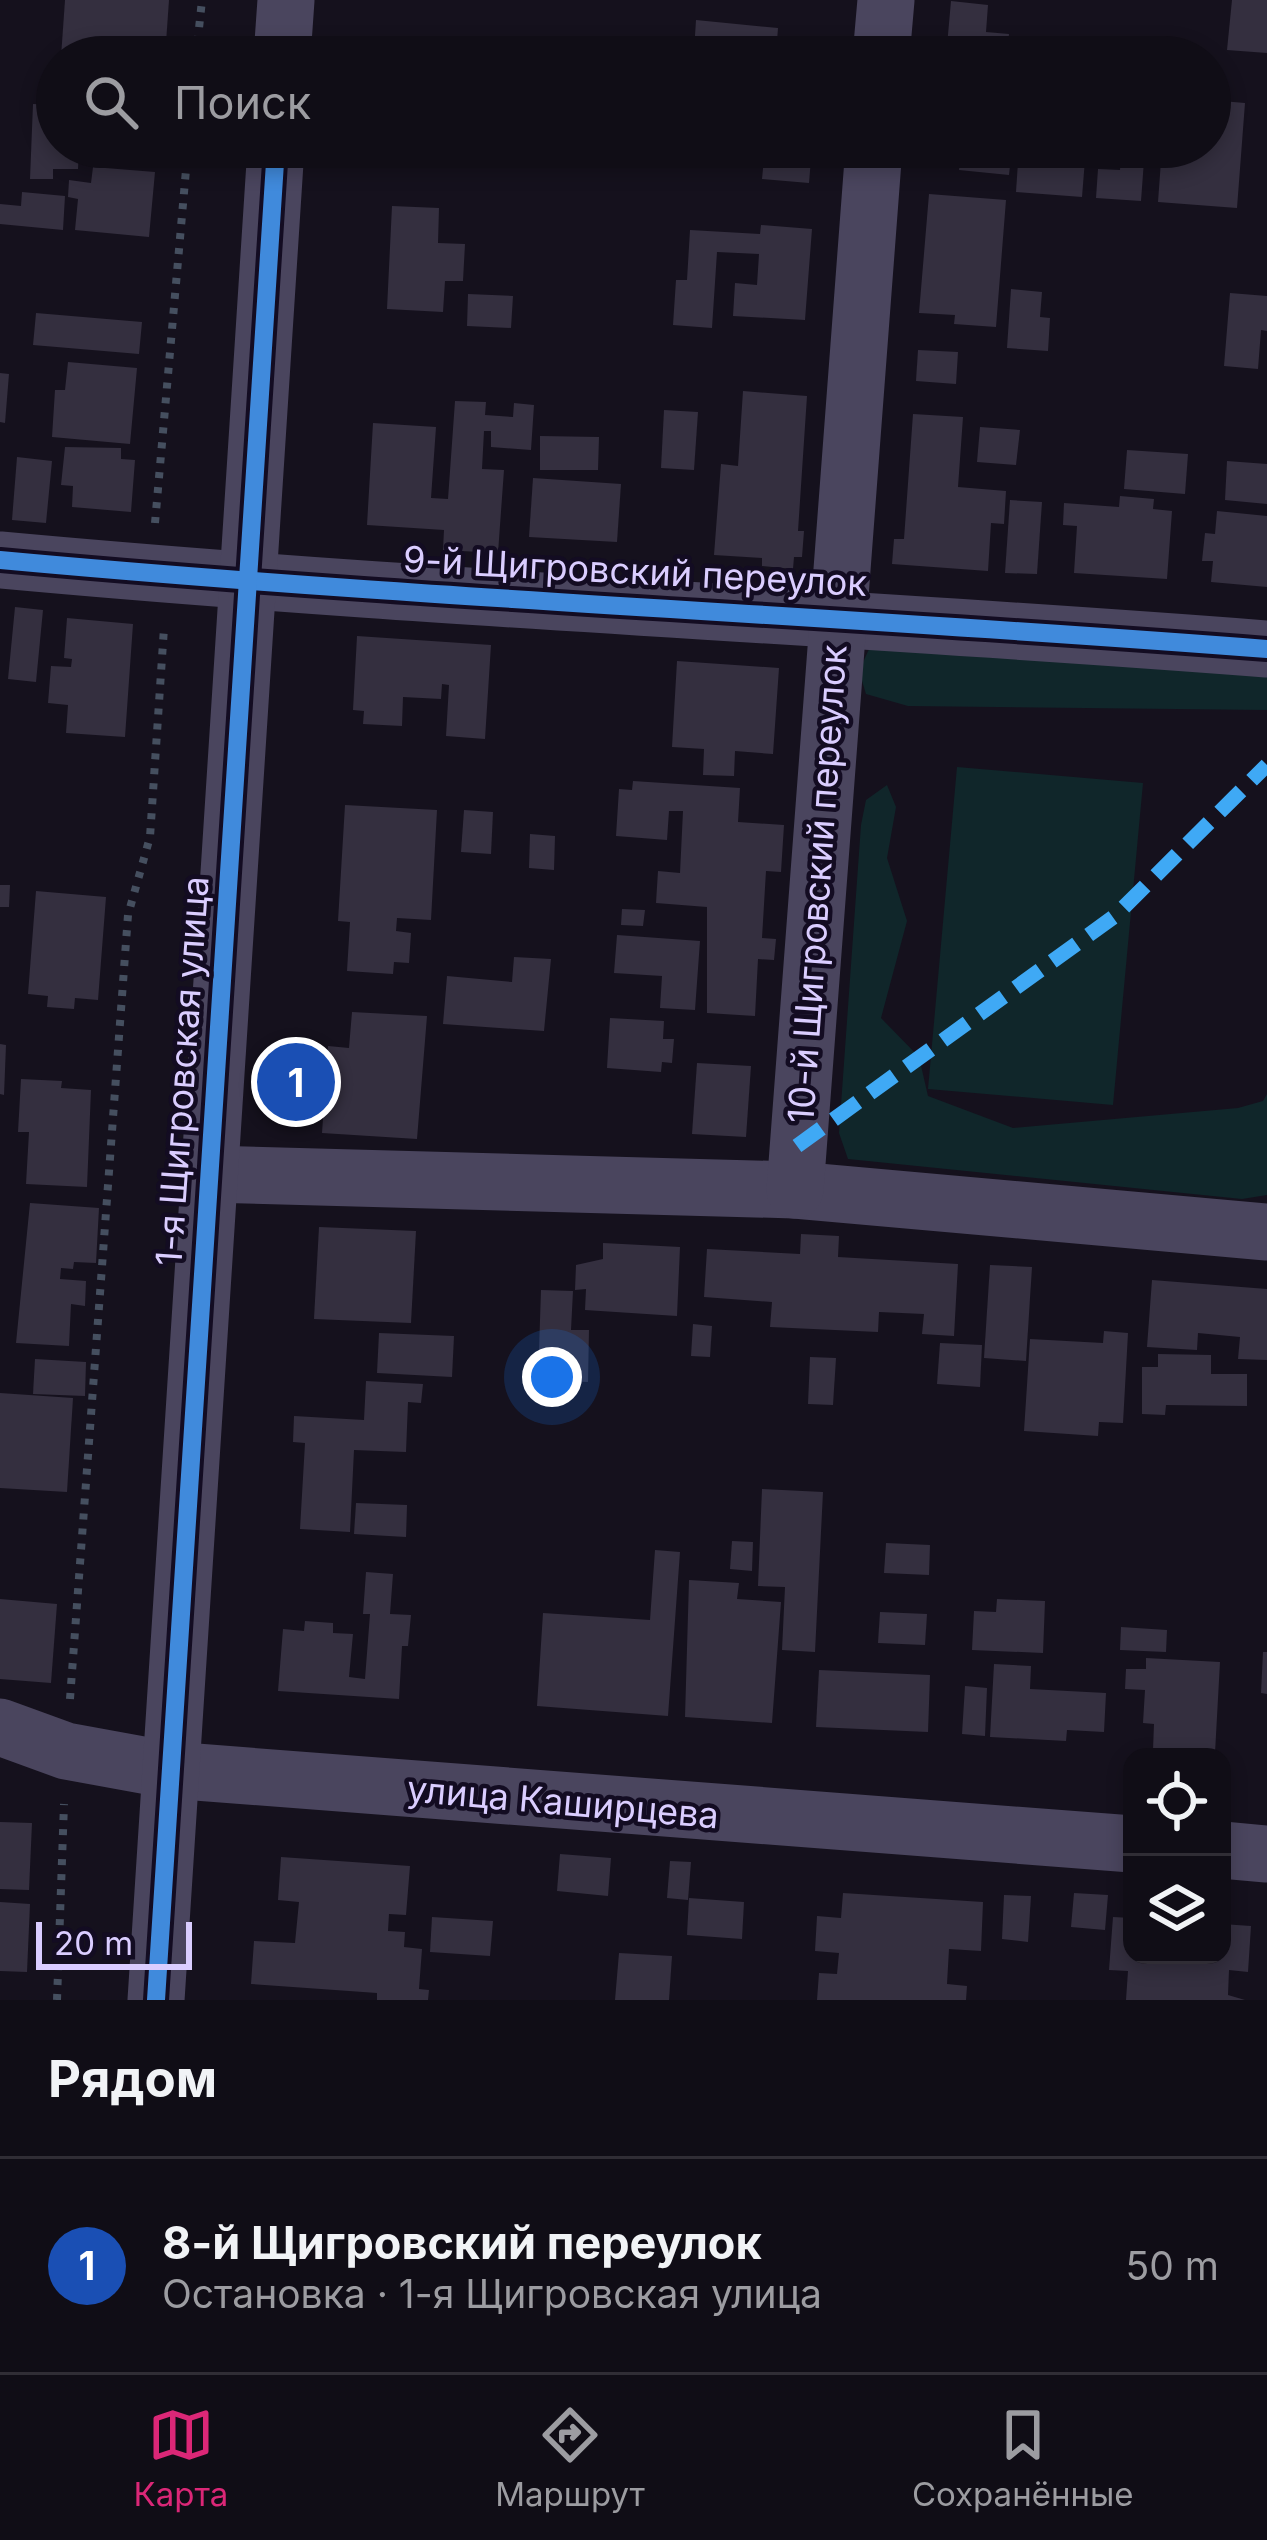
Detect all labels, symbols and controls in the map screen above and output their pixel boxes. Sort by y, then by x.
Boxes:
search box [36,36,1231,168]
icon: search [78,69,144,135]
text: Поиск [174,75,311,130]
street label: 9-й Щигровский переулок [402,537,869,605]
street label: 10-й Щигровский переулок [778,643,856,1125]
street label: 1-я Щигровская улица [146,875,218,1267]
pin: 1 [257,1037,335,1127]
your location [522,1347,582,1407]
map controls [1123,1748,1231,1964]
button: locate [1123,1748,1231,1856]
street label: улица Каширцева [405,1766,721,1838]
button: layers [1123,1856,1231,1964]
scale bar [36,1916,192,1969]
text: 20 m [54,1923,133,1963]
text: Рядом [48,2048,217,2109]
text: 8-й Щигровский переулок [162,2215,762,2270]
text: 1 [79,2242,95,2289]
text: 50 m [1126,2242,1219,2289]
text: Остановка · 1-я Щигровская улица [162,2270,822,2317]
tab: Карта [133,2402,228,2514]
tab: Маршрут [495,2402,645,2514]
tab: Сохранённые [912,2402,1133,2514]

